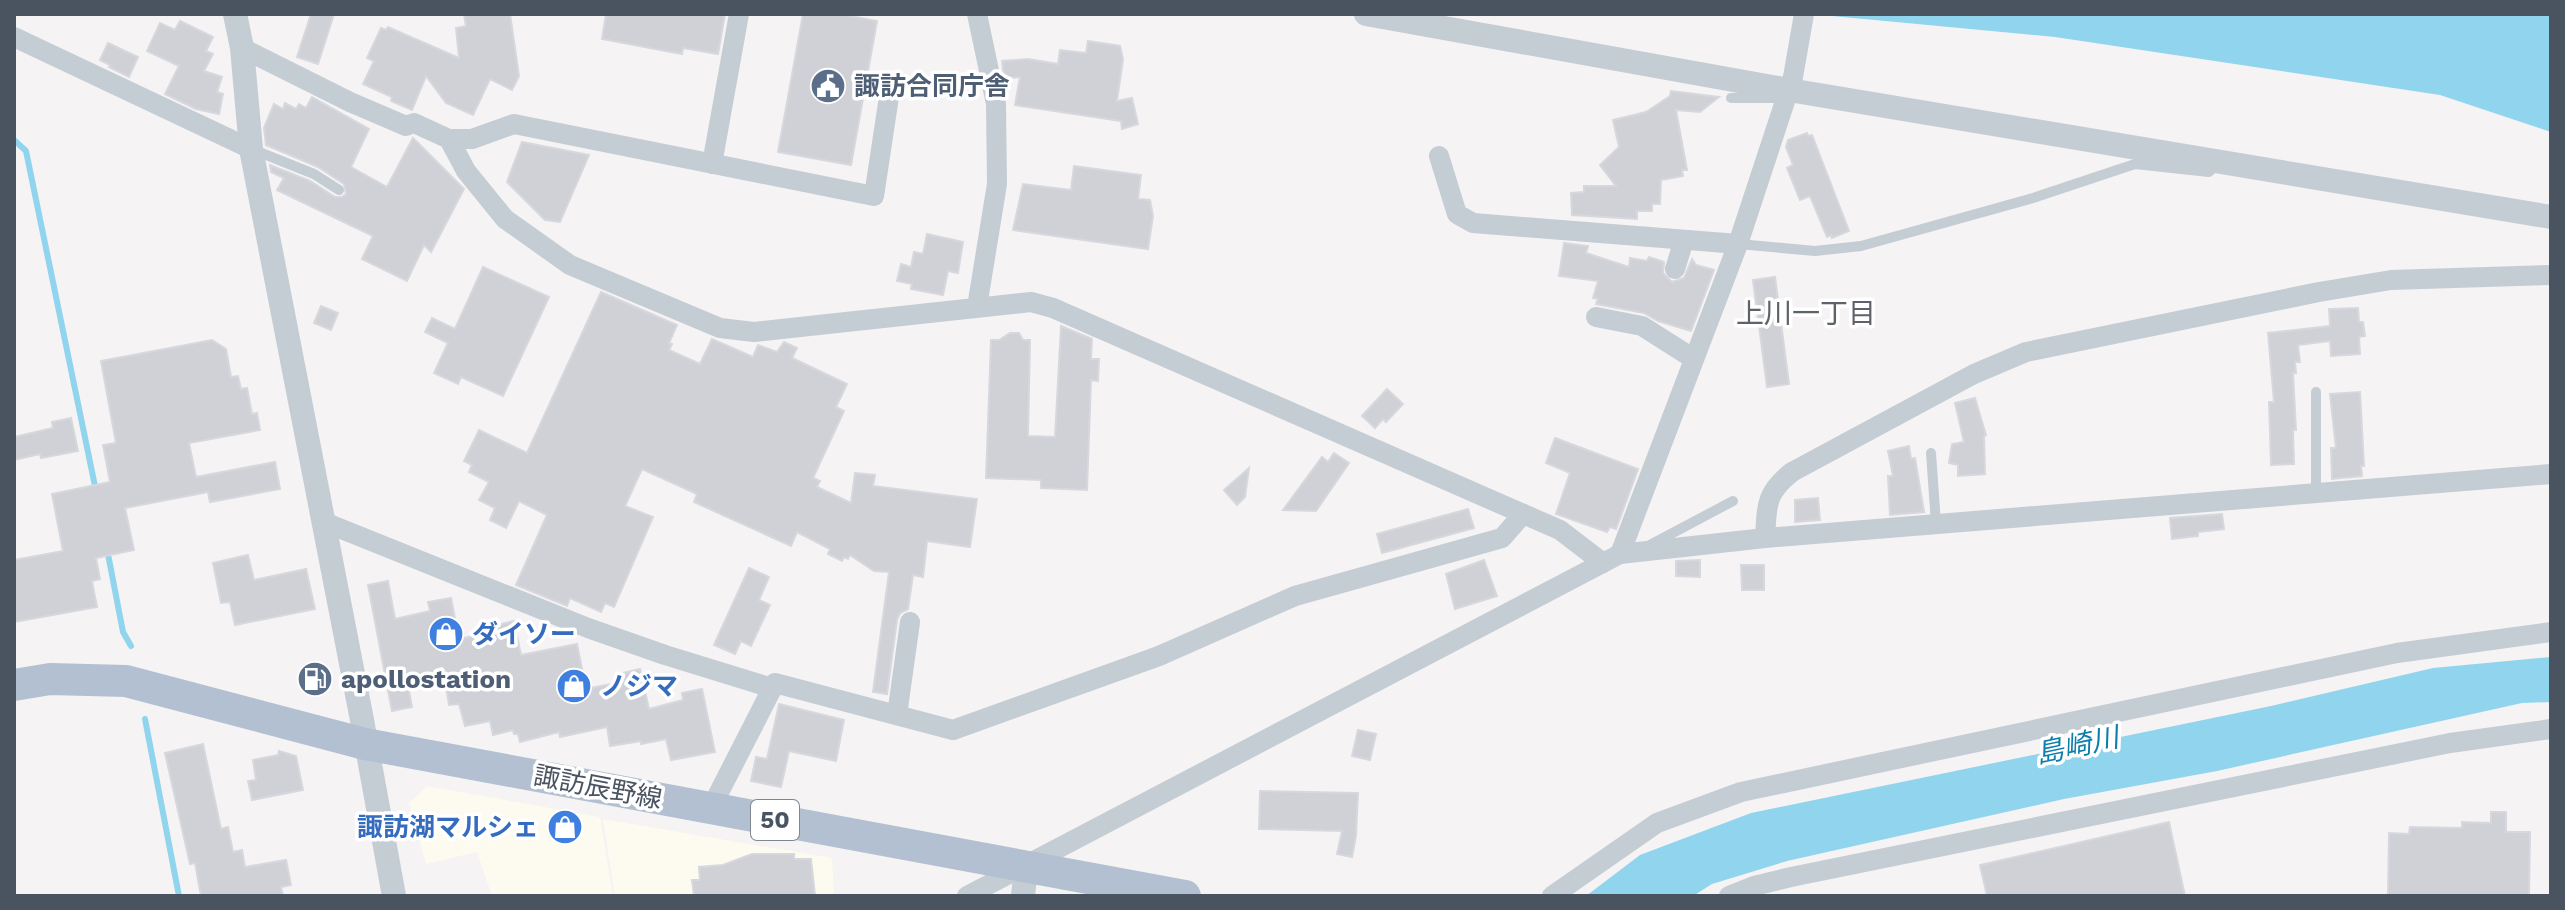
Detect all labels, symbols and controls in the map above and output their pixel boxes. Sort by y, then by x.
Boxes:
public building icon: 諏訪合同庁舎 [809,67,847,105]
place label: 諏訪合同庁舎 [854,71,1010,101]
district label: 上川一丁目 [1736,297,1876,330]
shop icon: ダイソー [427,615,465,653]
place label: ダイソー [472,619,576,649]
fuel station icon: apollostation [296,660,334,698]
place label: apollostation [341,664,511,694]
shop icon: ノジマ [555,667,593,705]
place label: ノジマ [600,671,678,701]
water label: 島崎川 [2033,720,2125,770]
street label: 諏訪辰野線 [531,760,665,814]
road number: 50 [751,800,799,840]
shop icon: 諏訪湖マルシェ [546,808,584,846]
place label: 諏訪湖マルシェ [357,812,539,842]

